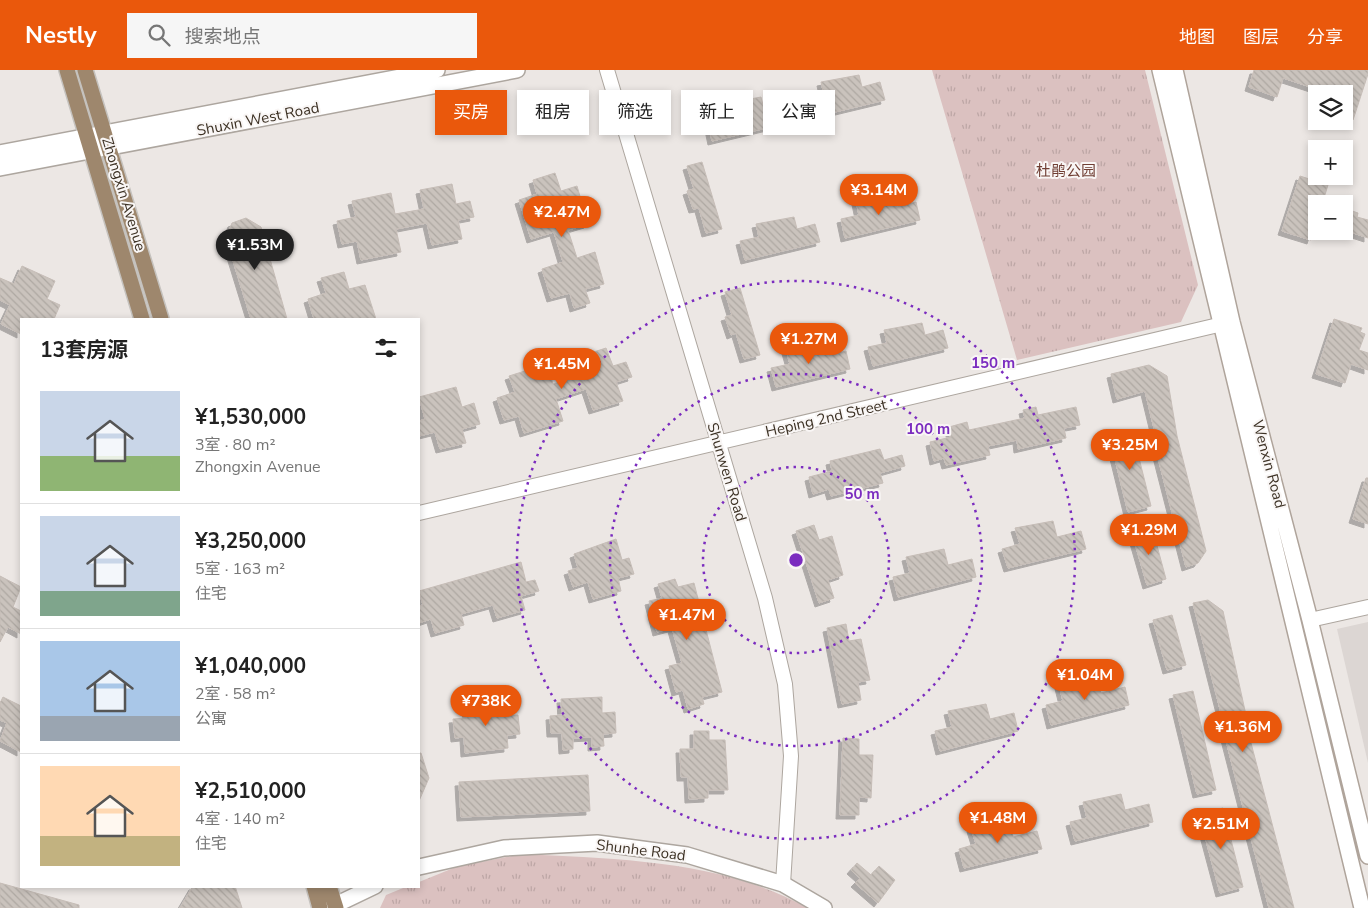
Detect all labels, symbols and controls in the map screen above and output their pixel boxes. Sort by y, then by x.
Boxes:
search box [127,13,477,58]
text: Nestly [25,19,97,51]
icon: search [145,21,173,49]
text: 搜索地点 [185,24,261,50]
text: 地图 [1179,25,1215,49]
text: 图层 [1243,25,1279,49]
text: 分享 [1307,25,1343,49]
map controls [1308,85,1353,240]
button: layers [1308,85,1353,130]
chip: 买房 [435,90,507,135]
chip: 租房 [517,90,589,135]
chip: 筛选 [599,90,671,135]
chip: 新上 [681,90,753,135]
chip: 公寓 [763,90,835,135]
street label: Shuxin West Road [195,97,321,141]
street label: Zhongxin Avenue [97,135,151,253]
button: + [1308,140,1353,185]
park label: 杜鹃公园 [1036,161,1096,181]
pin: ¥3.14M [838,174,920,216]
text: ¥3.14M [851,179,907,201]
button: − [1308,195,1353,240]
pin: ¥2.47M [521,196,603,238]
text: ¥2.47M [534,201,590,223]
pin: ¥1.53M [214,228,296,271]
text: ¥1.53M [227,234,283,256]
pin: ¥1.27M [768,322,850,365]
text: ¥1.27M [781,328,837,350]
icon: filters [372,334,400,362]
text: 13套房源 [40,336,128,364]
pin: ¥1.45M [521,348,603,390]
text: ¥1.45M [534,353,590,375]
text: 150 m [971,353,1015,373]
street label: Heping 2nd Street [763,394,889,442]
text: ¥1,530,000 [195,403,306,431]
icon: home [80,411,140,471]
street label: Wenxin Road [1248,418,1290,510]
text: 100 m [906,419,950,439]
street label: Shunwen Road [702,420,752,524]
pin: ¥3.25M [1089,428,1171,471]
text: 3室 · 80 m² [195,434,276,456]
text: ¥3.25M [1102,434,1158,456]
text: Zhongxin Avenue [195,456,321,478]
text: 50 m [844,484,880,504]
pin: ¥1.29M [1108,514,1190,556]
text: ¥1.29M [1121,519,1177,541]
text: ¥3,250,000 [195,527,306,555]
icon: home [80,536,140,596]
centre of rings [787,551,805,569]
text: 5室 · 163 m² [195,558,285,580]
text: 住宅 [195,583,227,605]
pin: ¥1.47M [646,598,728,641]
text: ¥1.47M [659,604,715,626]
text: ¥1,040,000 [195,652,306,680]
pin: ¥1.04M [1044,658,1126,701]
icon: home [80,661,140,721]
text: ¥1.04M [1057,664,1113,686]
text: 2室 · 58 m² [195,683,276,705]
pin: ¥738K [451,684,521,727]
text: ¥738K [461,690,511,712]
text: 公寓 [195,708,227,730]
pin: ¥1.36M [1202,710,1284,753]
text: ¥1.36M [1215,716,1271,738]
text: ¥2,510,000 [195,777,306,805]
icon: home [80,786,140,846]
pin: ¥1.48M [957,802,1039,844]
text: ¥1.48M [970,807,1026,829]
text: 4室 · 140 m² [195,808,285,830]
pin: ¥2.51M [1180,808,1262,850]
text: ¥2.51M [1193,813,1249,835]
text: 住宅 [195,833,227,855]
street label: Shunhe Road [595,835,687,865]

